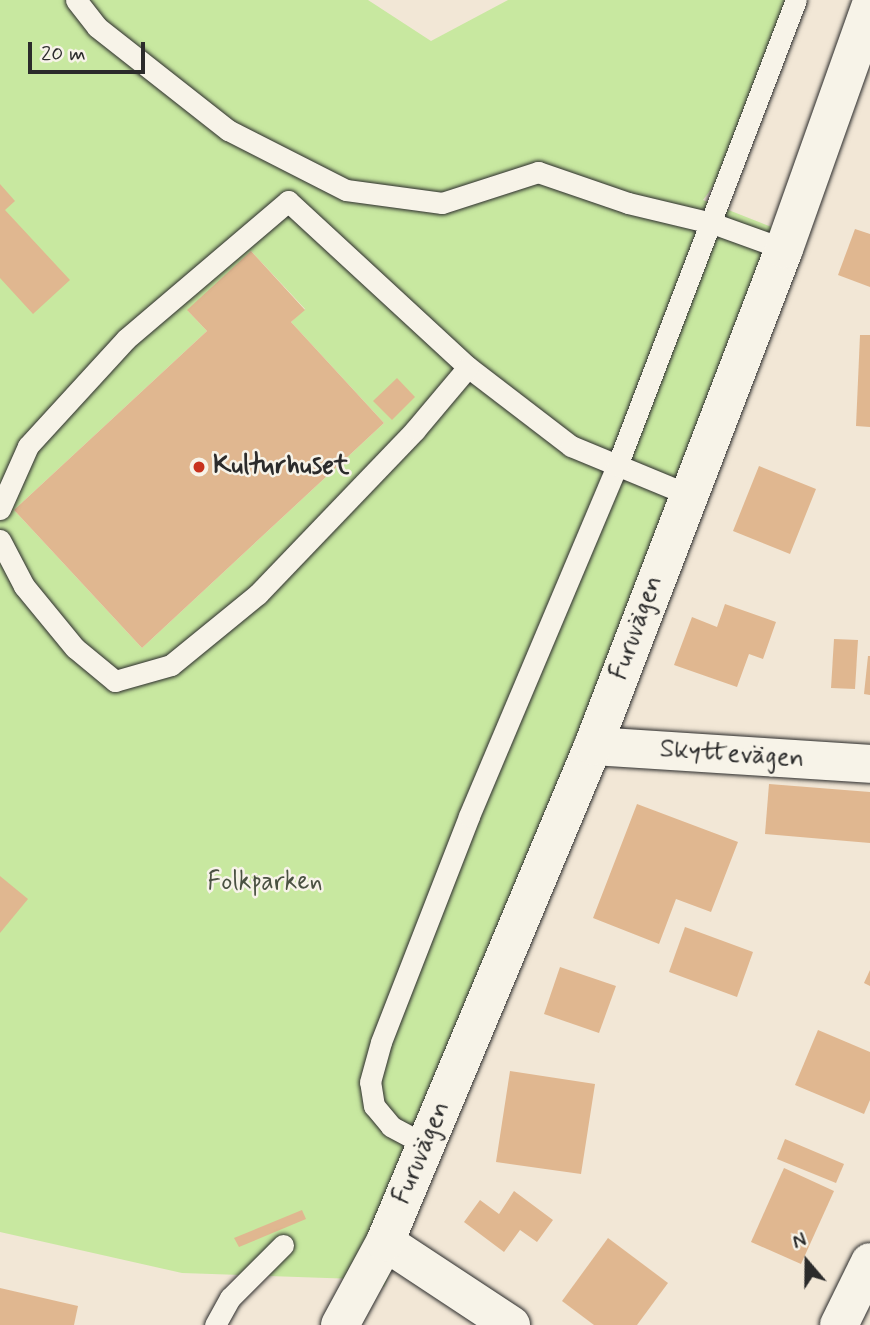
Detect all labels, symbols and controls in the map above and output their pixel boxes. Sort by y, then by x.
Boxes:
scale bar [32,28,149,72]
text: 20 m [41,40,86,68]
place label: Kulturhuset [213,451,349,483]
marker: Kulturhuset [191,459,207,475]
street label: Furuvägen [604,572,670,684]
street label: Skyttevägen [659,734,805,776]
park label: Folkparken [207,867,323,899]
street label: Furuvägen [386,1097,458,1209]
north arrow [772,1227,842,1297]
text: N [789,1228,810,1256]

